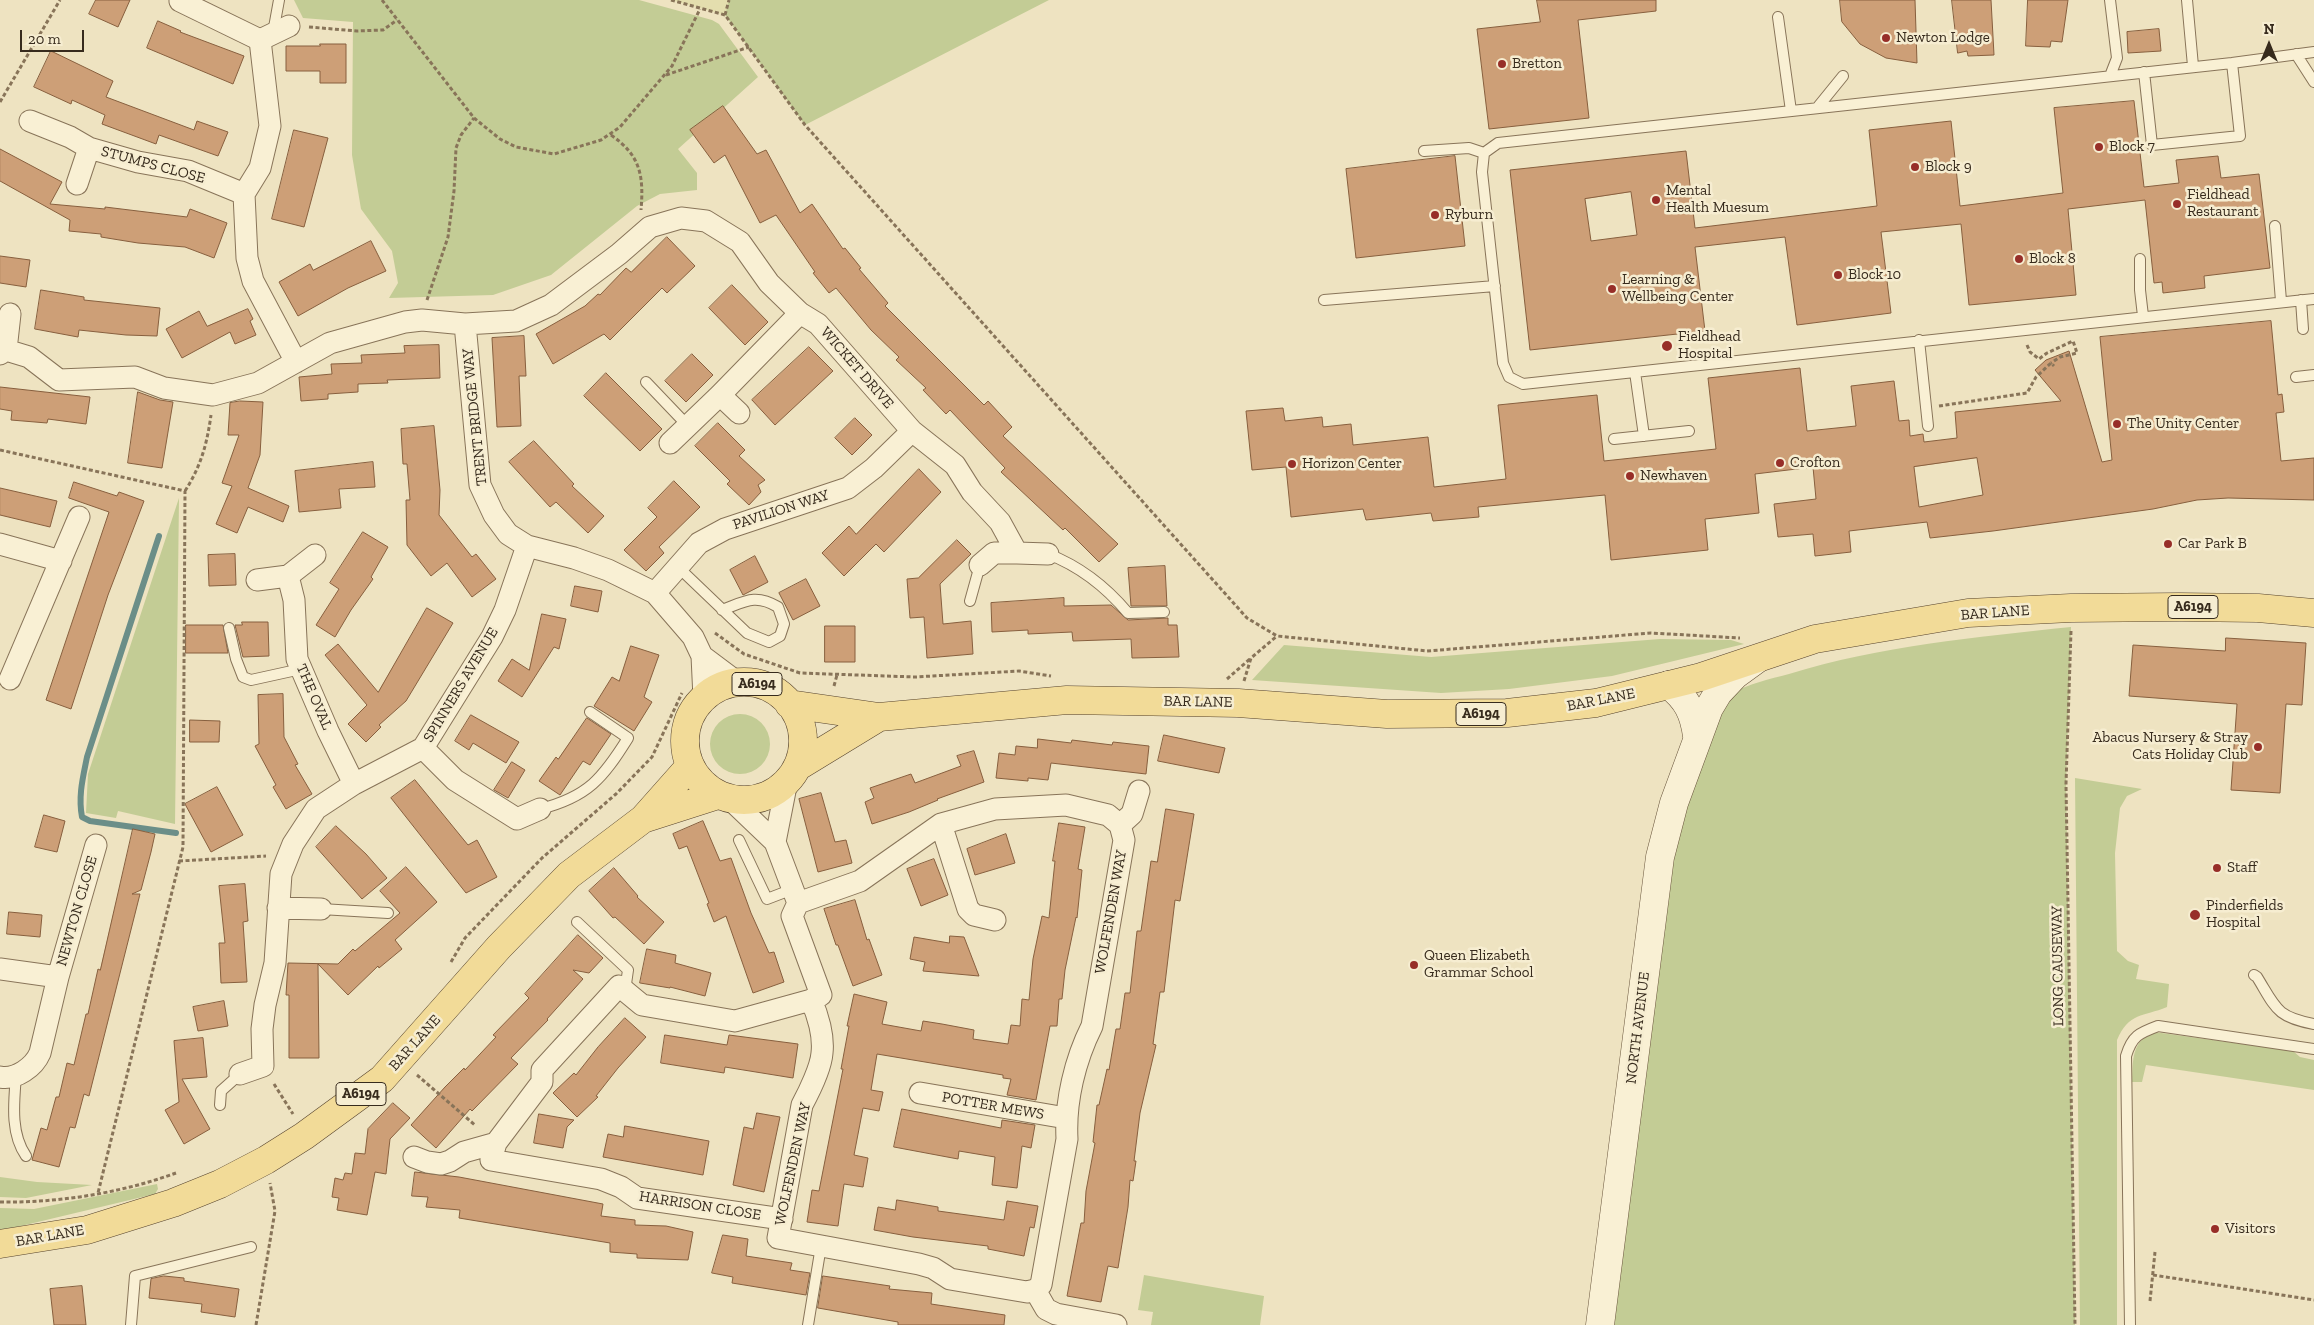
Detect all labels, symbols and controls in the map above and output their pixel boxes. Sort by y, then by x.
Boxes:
scale bar [22,20,86,52]
north arrow [2244,20,2294,70]
text: N [2264,21,2274,38]
place label: Newton Lodge [1896,29,1990,47]
text: 20 m [28,30,61,48]
marker: Newton Lodge [1880,32,1892,44]
place label: Bretton [1512,55,1562,73]
marker: Bretton [1496,58,1508,70]
place label: Block 7 [2109,138,2155,156]
marker: Block 7 [2093,141,2105,153]
street label: STUMPS CLOSE [99,142,207,188]
place label: Block 9 [1925,158,1972,176]
marker: Block 9 [1909,161,1921,173]
place label: Mental Health Muesum [1666,182,1769,217]
place label: Fieldhead Restaurant [2187,186,2259,221]
marker: Mental Health Muesum [1650,194,1662,206]
marker: Fieldhead Restaurant [2171,198,2183,210]
place label: Ryburn [1445,206,1493,224]
marker: Ryburn [1429,209,1441,221]
place label: Block 8 [2029,250,2076,268]
marker: Block 8 [2013,253,2025,265]
place label: Block 10 [1848,266,1901,284]
marker: Block 10 [1832,269,1844,281]
place label: Learning & Wellbeing Center [1622,271,1734,306]
marker: Learning & Wellbeing Center [1606,283,1618,295]
street label: WICKET DRIVE [817,323,897,413]
place label: Fieldhead Hospital [1678,328,1741,363]
marker: Fieldhead Hospital [1660,339,1674,353]
street label: TRENT BRIDGE WAY [459,347,491,487]
place label: The Unity Center [2127,415,2239,433]
marker: The Unity Center [2111,418,2123,430]
place label: Crofton [1790,454,1840,472]
place label: Horizon Center [1302,455,1402,473]
marker: Crofton [1774,457,1786,469]
marker: Horizon Center [1286,458,1298,470]
place label: Newhaven [1640,467,1707,485]
marker: Newhaven [1624,470,1636,482]
street label: PAVILION WAY [731,486,831,534]
place label: Car Park B [2178,535,2247,553]
marker: Car Park B [2162,538,2174,550]
road number: A6194 [2168,596,2218,618]
street label: BAR LANE [1960,602,2030,624]
street label: SPINNERS AVENUE [420,624,502,746]
street label: THE OVAL [292,661,336,733]
road number: A6194 [732,672,782,696]
street label: BAR LANE [1565,685,1637,715]
street label: BAR LANE [1163,692,1233,712]
road number: A6194 [1456,702,1506,726]
place label: Abacus Nursery & Stray Cats Holiday Club [2092,729,2248,764]
marker: Abacus Nursery & Stray Cats Holiday Club [2252,741,2264,753]
street label: WOLFENDEN WAY [1091,849,1131,975]
street label: NEWTON CLOSE [53,854,101,968]
place label: Staff [2227,859,2257,877]
marker: Staff [2211,862,2223,874]
place label: Pinderfields Hospital [2206,897,2283,932]
street label: LONG CAUSEWAY [2048,905,2068,1027]
marker: Pinderfields Hospital [2188,908,2202,922]
place label: Queen Elizabeth Grammar School [1424,947,1533,982]
marker: Queen Elizabeth Grammar School [1408,959,1420,971]
street label: NORTH AVENUE [1622,971,1654,1085]
street label: BAR LANE [385,1011,445,1075]
road number: A6194 [336,1082,386,1106]
street label: POTTER MEWS [940,1088,1046,1124]
street label: WOLFENDEN WAY [771,1101,815,1227]
street label: HARRISON CLOSE [638,1187,762,1225]
place label: Visitors [2225,1220,2276,1238]
street label: BAR LANE [14,1221,86,1251]
marker: Visitors [2209,1223,2221,1235]

